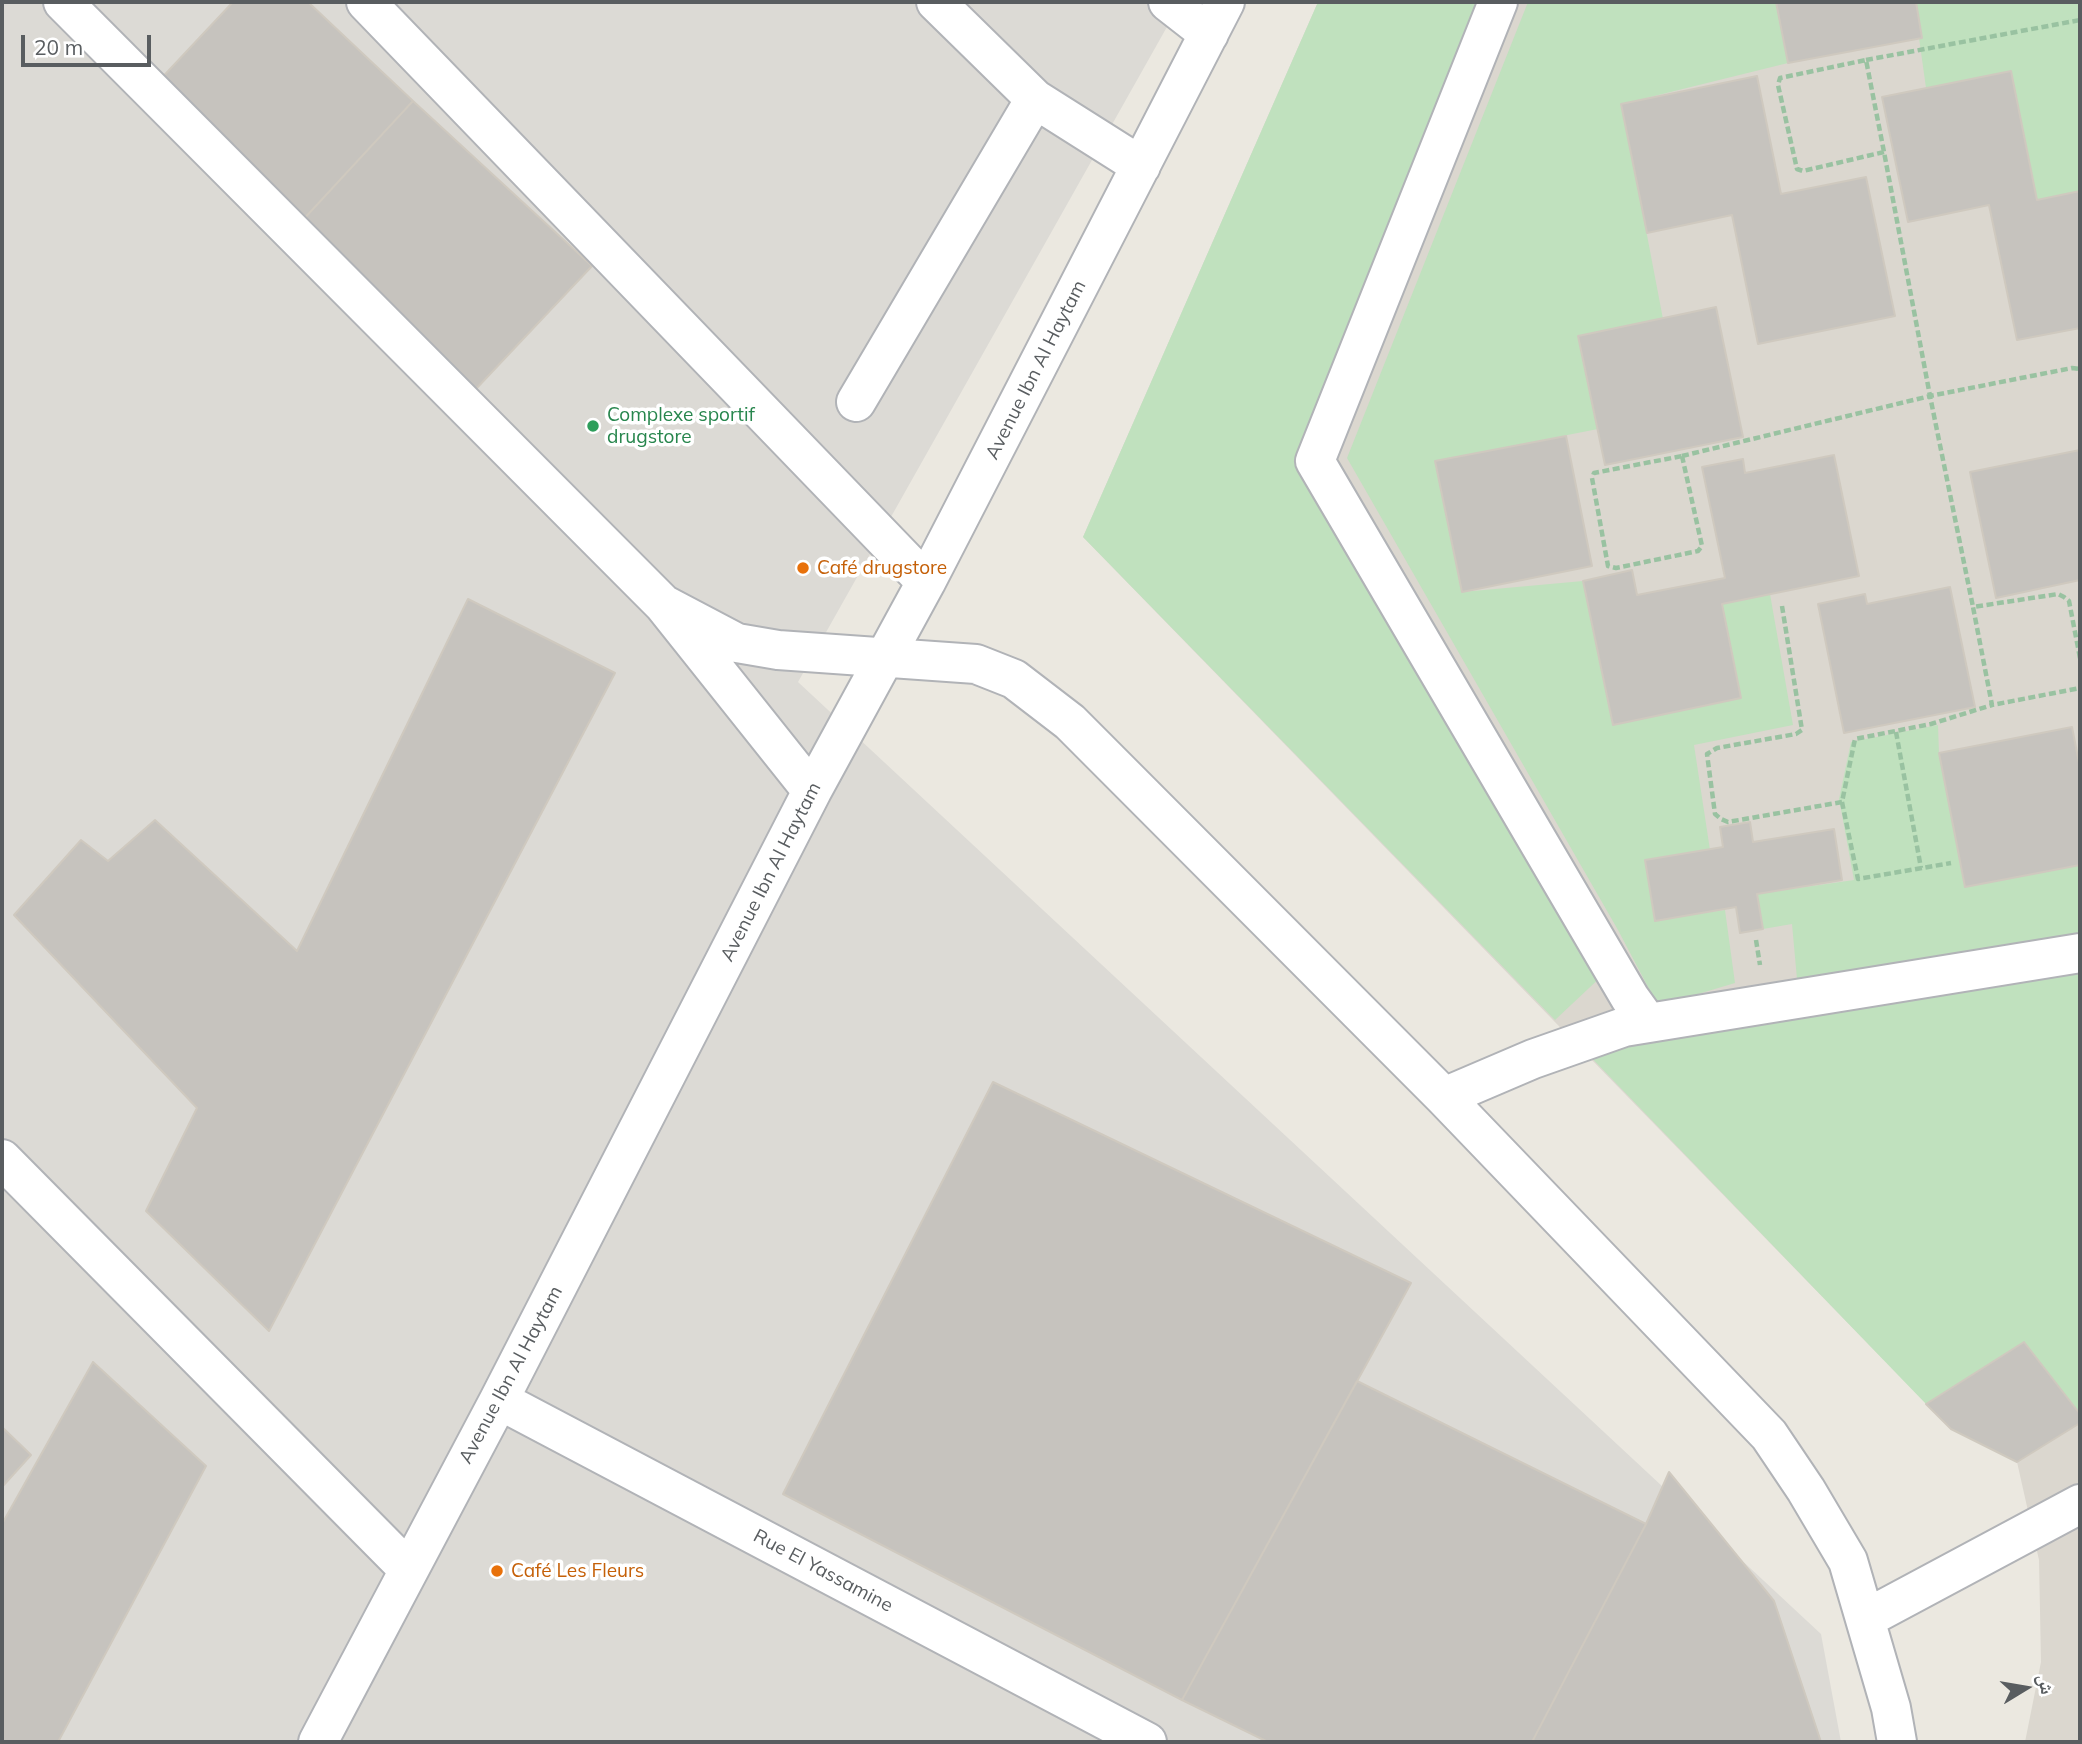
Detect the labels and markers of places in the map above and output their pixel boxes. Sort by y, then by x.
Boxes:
place label: Complexe sportif drugstore [607,404,755,448]
marker: Complexe sportif drugstore [585,418,601,434]
place label: Café drugstore [817,557,947,579]
marker: Café drugstore [795,560,811,576]
place label: Café Les Fleurs [511,1560,644,1582]
marker: Café Les Fleurs [489,1563,505,1579]

